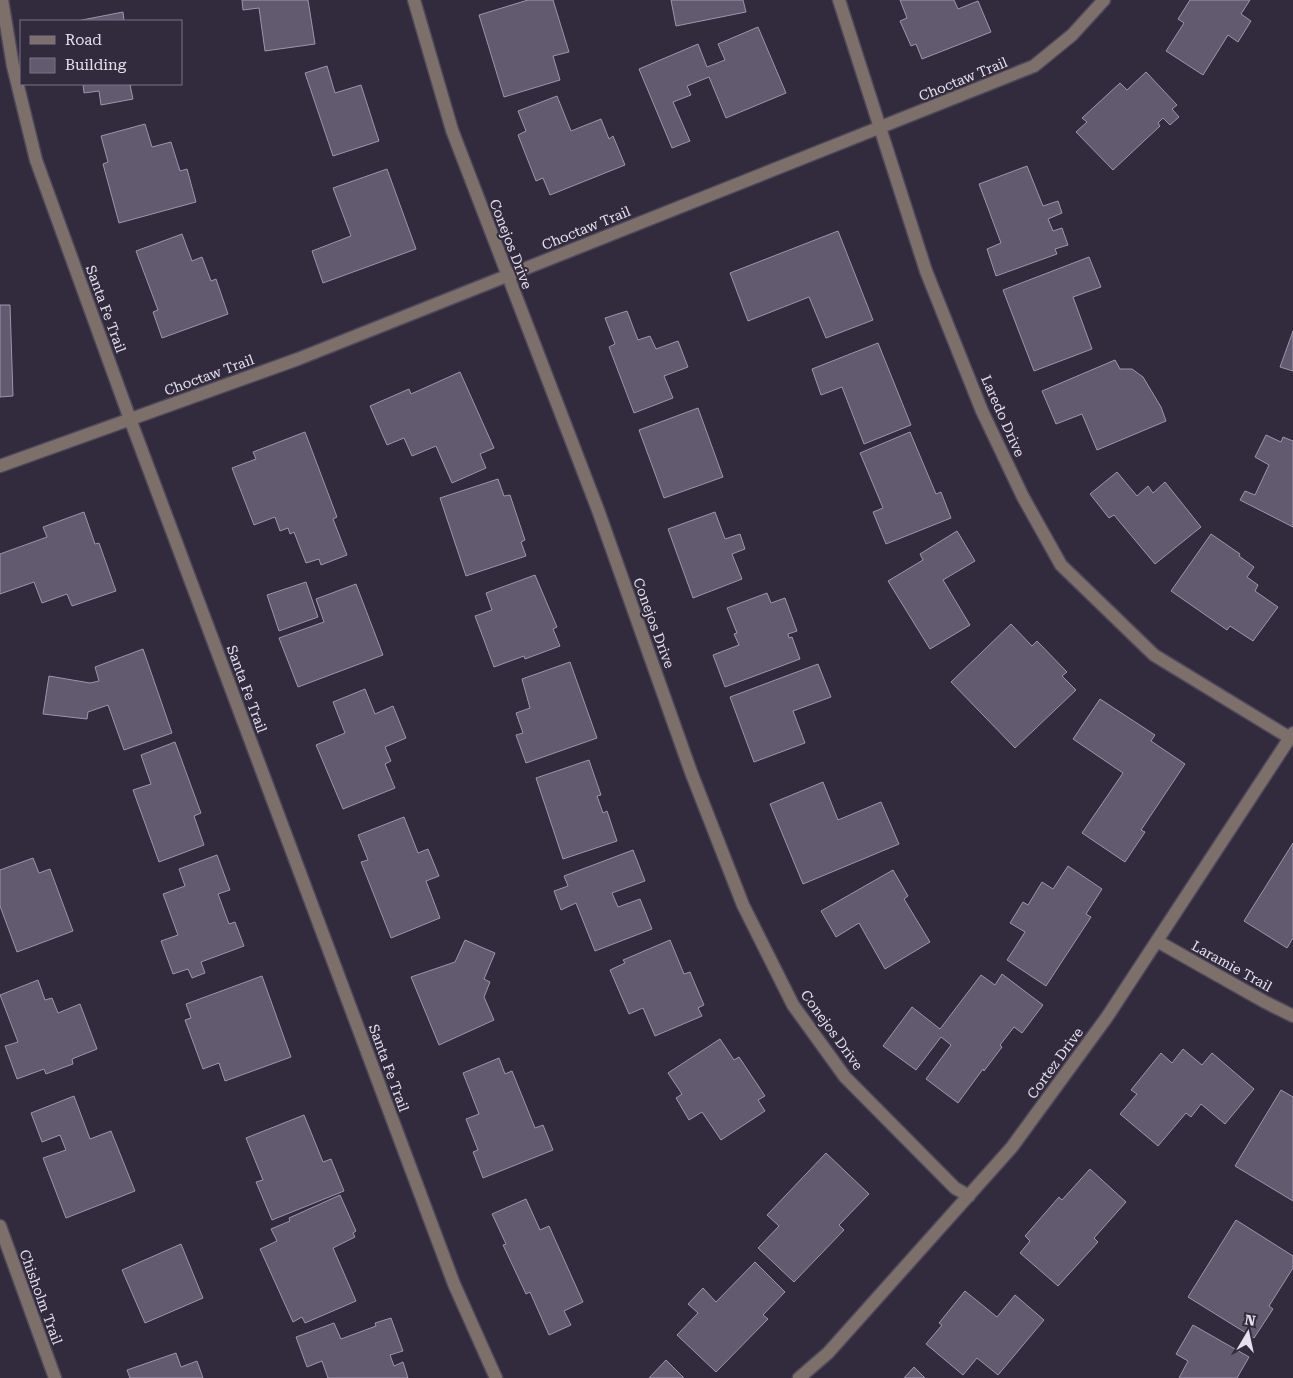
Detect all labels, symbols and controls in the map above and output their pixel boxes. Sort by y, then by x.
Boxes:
legend [20,20,182,85]
text: Road [65,31,102,49]
street label: Choctaw Trail [916,54,1010,104]
text: Building [65,56,127,74]
street label: Conejos Drive [487,197,536,291]
street label: Choctaw Trail [539,203,633,253]
street label: Santa Fe Trail [83,263,129,356]
street label: Choctaw Trail [162,351,257,399]
street label: Laredo Drive [978,373,1028,459]
street label: Conejos Drive [630,576,678,671]
street label: Santa Fe Trail [224,643,270,736]
street label: Laramie Trail [1189,937,1276,995]
street label: Conejos Drive [798,987,867,1073]
street label: Santa Fe Trail [366,1022,412,1115]
street label: Cortez Drive [1024,1024,1086,1102]
street label: Chisholm Trail [16,1247,66,1347]
north arrow [1223,1308,1273,1358]
text: N [1243,1311,1257,1329]

